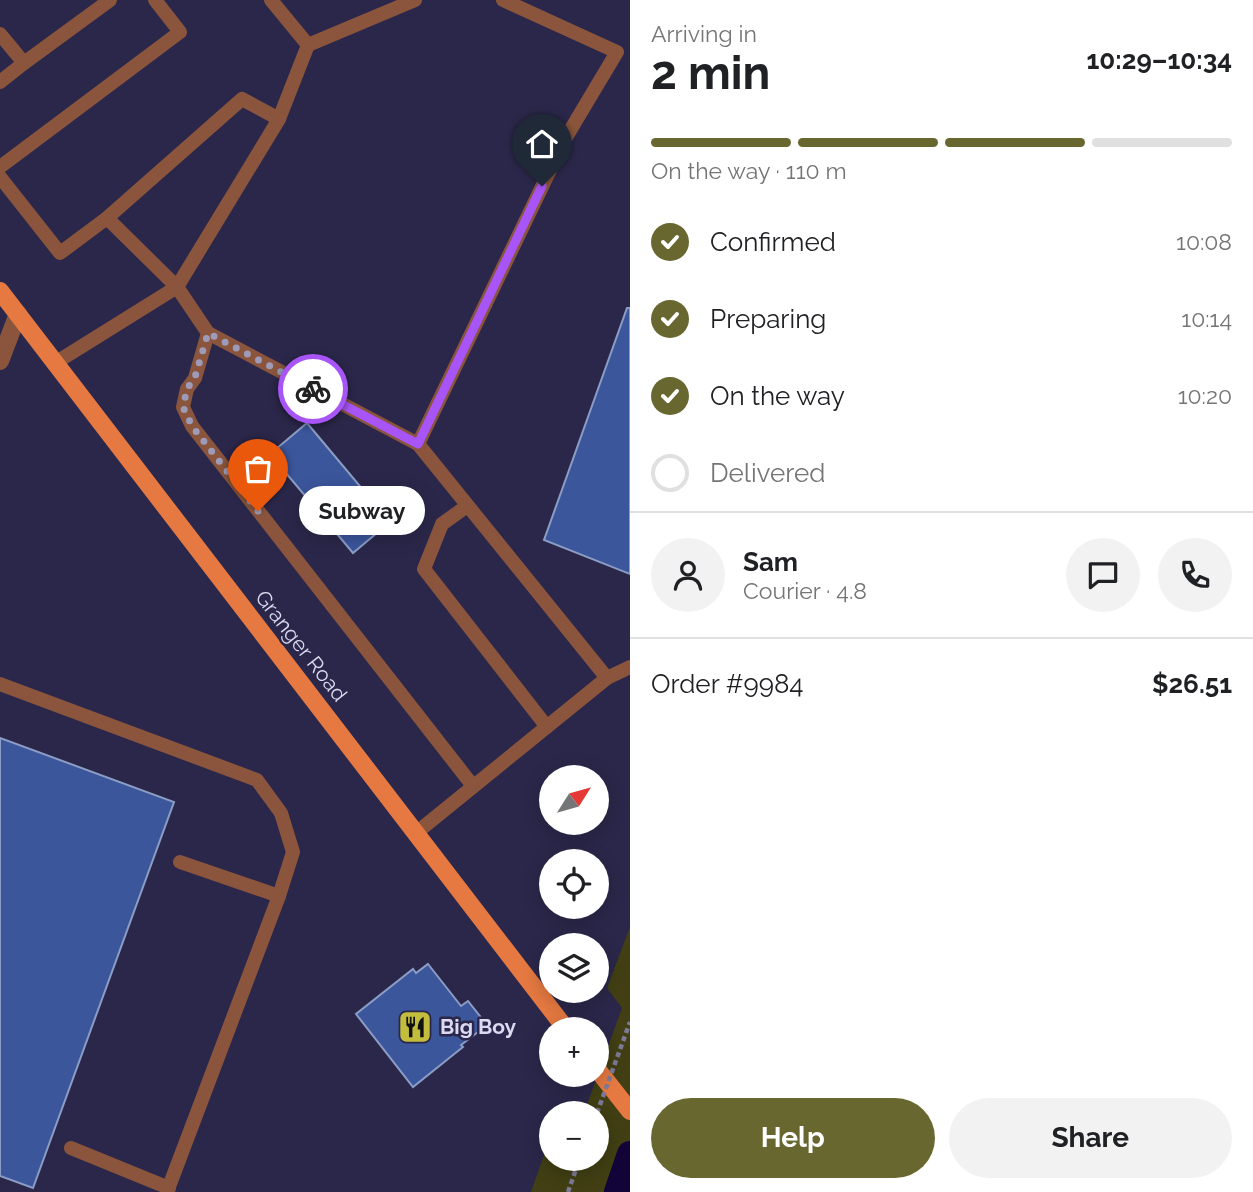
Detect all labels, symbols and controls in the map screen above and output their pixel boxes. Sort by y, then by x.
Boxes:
text: Arriving in [651,20,757,47]
text: 10:29–10:34 [1087,45,1232,75]
text: 2 min [651,46,770,100]
pin [512,114,572,186]
icon: home [523,125,561,163]
text: On the way · 110 m [651,157,847,184]
icon: check [651,223,689,261]
text: Confirmed [710,227,836,257]
text: 10:08 [1176,228,1232,255]
icon: check [651,300,689,338]
text: Preparing [710,304,826,334]
text: 10:14 [1181,305,1232,332]
courier [278,354,348,424]
icon: bike [294,370,332,408]
icon: check [651,377,689,415]
text: On the way [710,381,845,411]
text: 10:20 [1178,382,1232,409]
pin [228,439,288,511]
icon: bag [239,450,277,488]
text: Delivered [710,458,825,488]
callout: Subway [300,486,426,536]
text: Subway [319,497,405,524]
button: person [651,538,725,612]
button: chat [1066,538,1140,612]
button: phone [1158,538,1232,612]
text: Sam [743,547,798,577]
text: Courier · 4.8 [743,577,867,604]
street label: Granger Road [250,585,352,706]
text: Order #9984 [651,669,804,699]
text: $26.51 [1152,669,1232,699]
north arrow [539,765,609,835]
map controls [539,765,609,1171]
button: locate [539,849,609,919]
button: layers [539,933,609,1003]
restaurant icon: Big Boy [396,1008,434,1046]
place label: Big Boy [440,1014,517,1039]
button: + [539,1017,609,1087]
button: Help [651,1098,935,1178]
button: Share [949,1098,1232,1178]
button: − [539,1101,609,1171]

